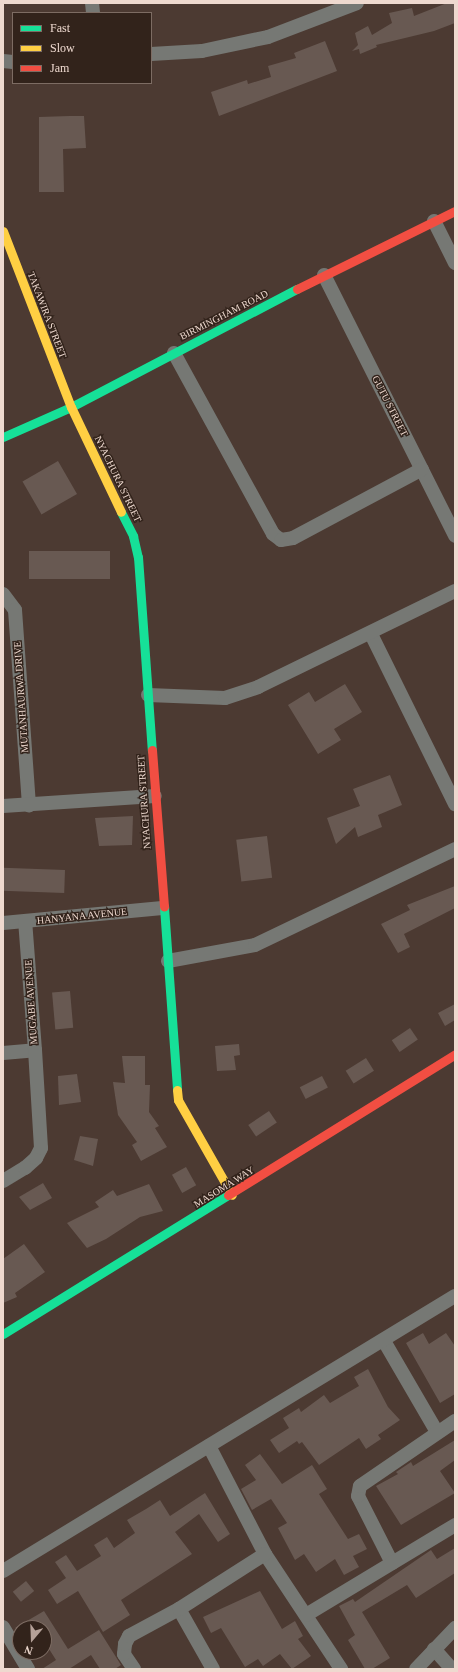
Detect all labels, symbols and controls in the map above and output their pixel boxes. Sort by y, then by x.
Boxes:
legend [12,12,152,84]
text: Fast [50,21,70,35]
text: Slow [50,41,75,55]
text: Jam [50,61,69,75]
street label: TAKAWIRA STREET [25,270,69,360]
street label: BIRMINGHAM ROAD [178,288,270,342]
street label: GUTU STREET [369,373,411,439]
street label: NYACHURA STREET [92,434,144,524]
street label: MUTANHAURWA DRIVE [11,641,31,753]
street label: NYACHURA STREET [135,754,153,850]
street label: HANYANA AVENUE [36,905,128,927]
street label: MUGABE AVENUE [22,959,40,1045]
street label: MASOMA WAY [191,1164,257,1210]
north arrow [12,1620,52,1660]
text: N [23,1643,34,1657]

